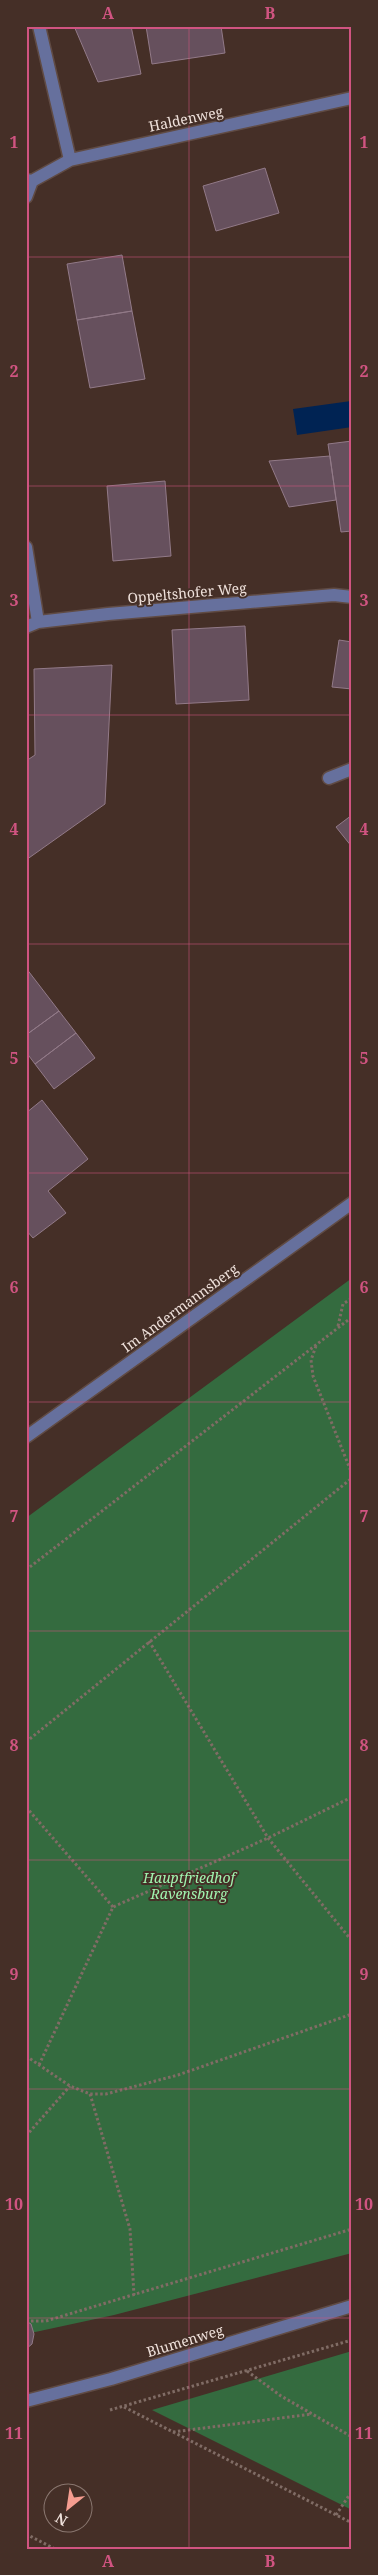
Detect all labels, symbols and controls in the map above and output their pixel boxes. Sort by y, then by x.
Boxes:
text: A [102,2,115,24]
text: B [265,2,276,24]
street label: Haldenweg [147,101,225,136]
text: 1 [9,131,19,153]
text: 1 [359,131,369,153]
text: 2 [9,360,19,382]
text: 2 [359,360,369,382]
street label: Oppeltshofer Weg [127,578,248,607]
text: 3 [9,589,19,611]
text: 3 [359,589,369,611]
text: 4 [9,818,19,840]
text: 4 [359,818,369,840]
text: 5 [9,1047,19,1069]
text: 5 [359,1047,369,1069]
street label: Im Andermannsberg [118,1259,242,1356]
text: 6 [9,1276,19,1298]
text: 6 [359,1276,369,1298]
text: 7 [9,1505,19,1527]
text: 7 [359,1505,369,1527]
text: 8 [9,1734,19,1756]
text: 8 [359,1734,369,1756]
park label: Hauptfriedhof Ravensburg [142,1868,238,1903]
text: 9 [9,1963,19,1985]
text: 9 [359,1963,369,1985]
text: 10 [5,2193,23,2215]
text: 10 [355,2193,373,2215]
street label: Blumenweg [144,2320,226,2361]
text: 11 [5,2422,23,2444]
text: 11 [355,2422,373,2444]
north arrow [42,2482,92,2532]
text: N [52,2509,71,2531]
text: A [102,2550,115,2572]
text: B [265,2550,276,2572]

